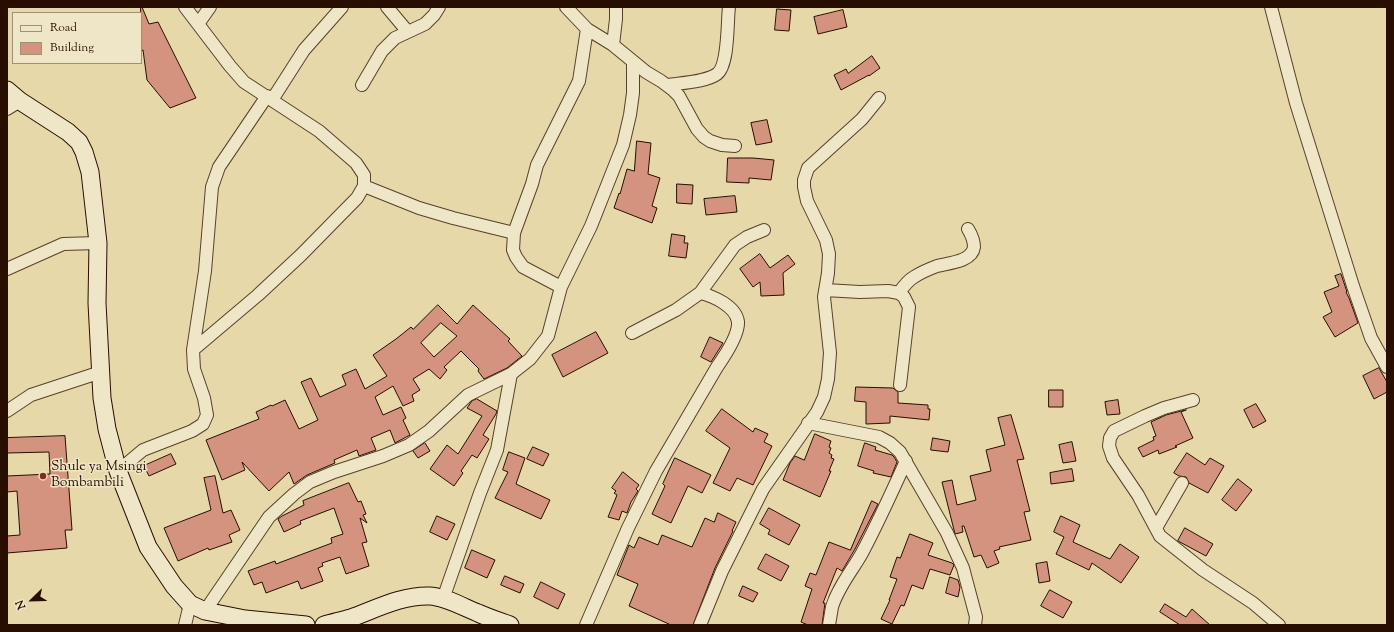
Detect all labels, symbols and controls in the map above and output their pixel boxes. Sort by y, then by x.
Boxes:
legend [12,12,142,64]
text: Road [50,19,77,37]
text: Building [50,39,94,57]
place label: Shule ya Msingi Bombambili [51,460,146,492]
marker: Shule ya Msingi Bombambili [38,471,48,481]
north arrow [12,580,52,620]
text: N [12,598,30,612]

